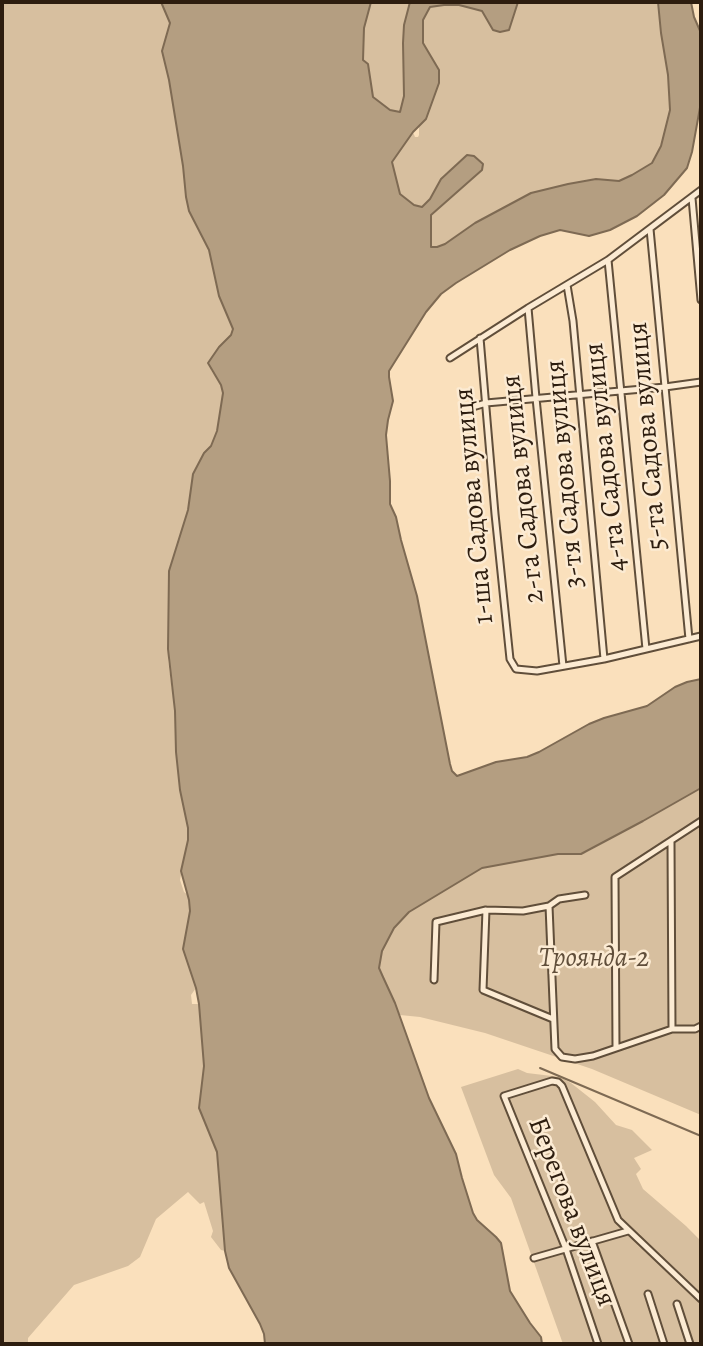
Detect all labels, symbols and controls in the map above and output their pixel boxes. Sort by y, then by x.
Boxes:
street label: 5-та Садова вулиця [622,320,676,552]
street label: 4-та Садова вулиця [578,341,636,573]
street label: 3-тя Садова вулиця [539,358,593,590]
street label: 2-га Садова вулиця [495,373,553,605]
street label: 1-ша Садова вулиця [448,386,502,626]
park label: Троянда-2 [539,942,649,976]
street label: Берегова вулиця [519,1113,623,1311]

